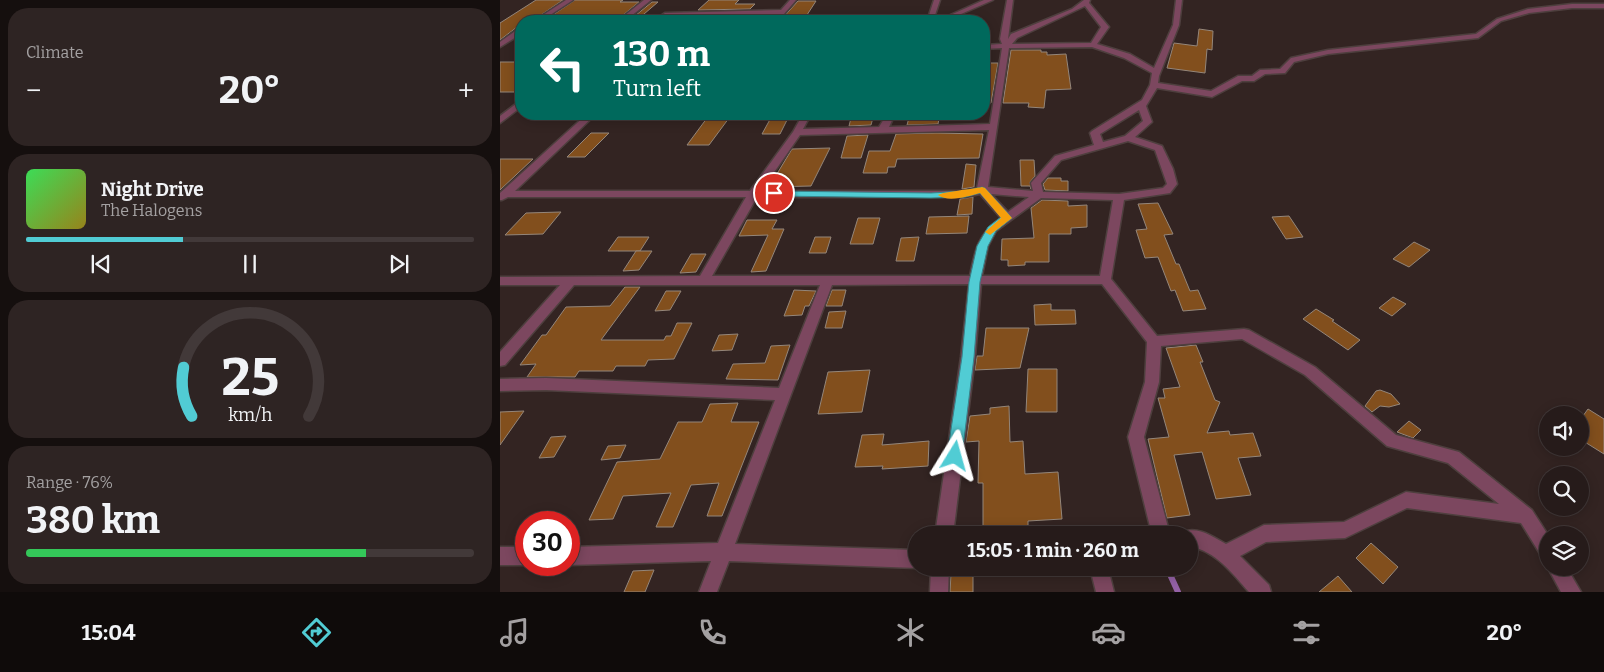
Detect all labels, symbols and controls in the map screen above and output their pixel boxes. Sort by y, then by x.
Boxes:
text: 130 m [613,33,710,75]
icon: left [530,35,595,100]
text: Climate [26,43,84,62]
text: 20° [219,67,281,113]
text: − [26,74,41,107]
text: + [458,74,474,107]
text: Turn left [613,75,701,102]
pin [753,172,795,214]
text: Night Drive [101,178,204,201]
icon: arrive [760,179,788,207]
text: The Halogens [101,201,202,220]
icon: previous [87,250,115,278]
icon: pause [236,250,264,278]
icon: next [385,250,413,278]
text: 25 [221,346,279,409]
text: km/h [228,404,272,426]
map controls [1539,406,1589,576]
button: sound [1539,406,1589,456]
position arrow [928,429,980,481]
button: search [1539,466,1589,516]
text: Range · 76% [26,473,113,492]
text: 380 km [26,497,160,543]
speed limit sign: 30 [515,511,580,576]
button: layers [1539,526,1589,576]
text: 15:05 · 1 min · 260 m [967,539,1139,562]
icon: directions [299,615,334,650]
icon: music [497,615,532,650]
icon: phone [695,615,730,650]
icon: climate [893,615,928,650]
icon: car [1091,615,1126,650]
icon: filters [1289,615,1324,650]
text: 15:04 [82,619,136,646]
text: 20° [1487,619,1522,646]

